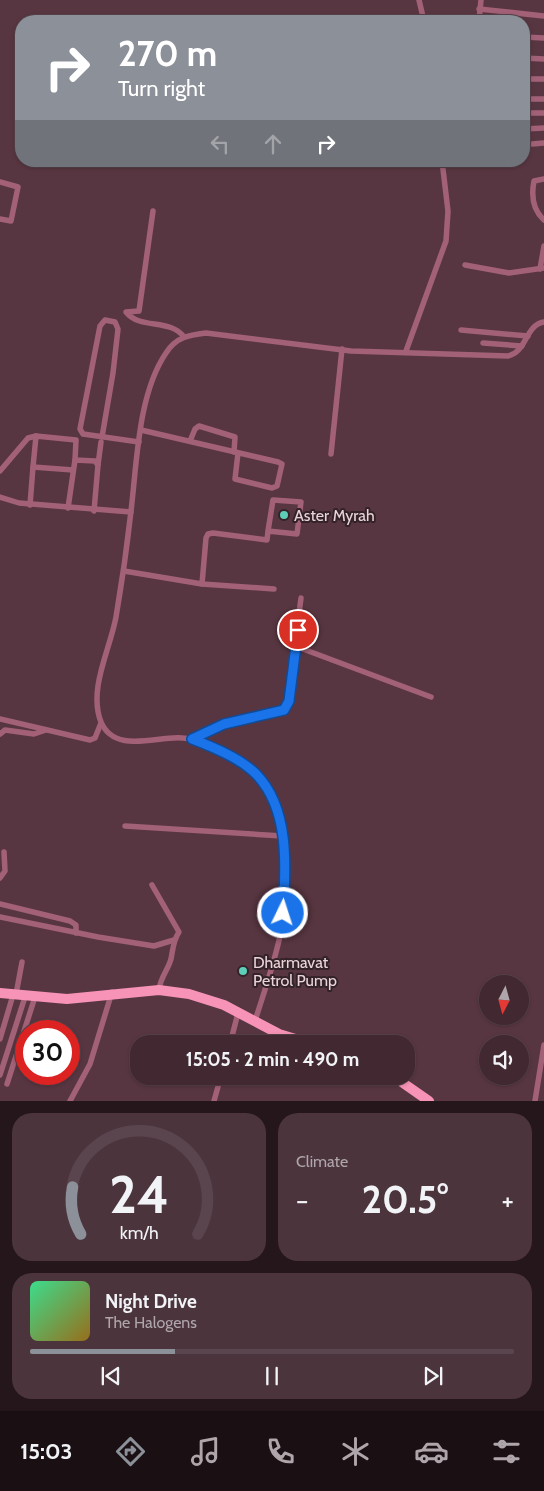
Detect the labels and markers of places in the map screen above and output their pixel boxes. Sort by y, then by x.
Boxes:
place label: Aster Myrah [294,506,375,525]
marker: Aster Myrah [278,509,290,521]
pin [277,609,319,651]
place label: Dharmavat Petrol Pump [253,953,337,990]
marker: Dharmavat Petrol Pump [237,965,249,977]

